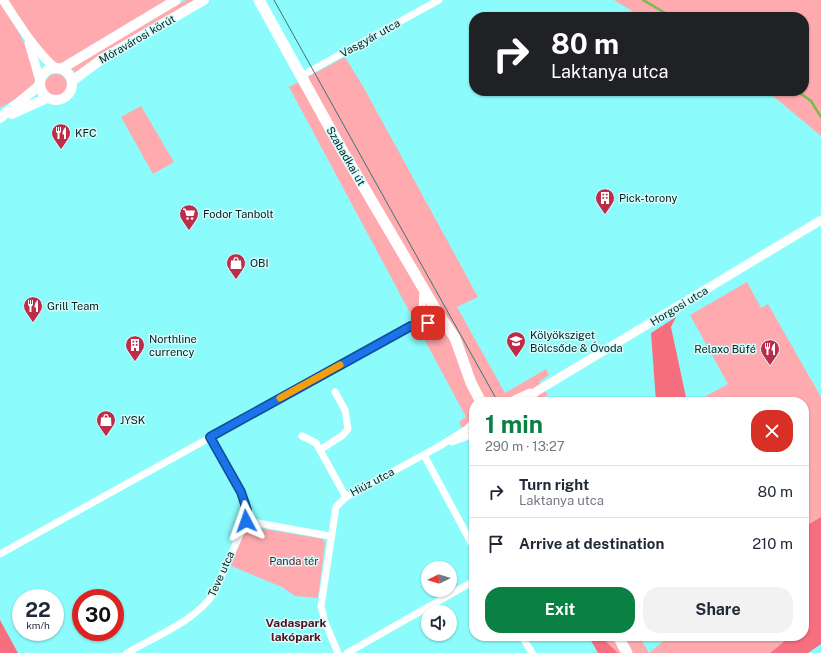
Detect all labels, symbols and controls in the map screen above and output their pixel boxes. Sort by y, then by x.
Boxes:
street label: Móravárosi körút [97,12,177,66]
street label: Vasgyár utca [338,17,402,59]
text: 80 m [551,27,619,60]
icon: right [485,28,537,80]
text: Laktanya utca [551,61,668,82]
restaurant icon: KFC [50,122,72,150]
street label: Szabadkai út [324,124,368,188]
place label: KFC [75,127,97,139]
building icon: Pick-torony [594,187,616,215]
place label: Pick-torony [619,192,677,204]
supermarket icon: Fodor Tanbolt [178,203,200,231]
place label: Fodor Tanbolt [203,208,274,220]
shop icon: OBI [225,252,247,280]
place label: OBI [250,257,269,269]
street label: Horgosi utca [648,284,710,328]
restaurant icon: Grill Team [22,295,44,323]
place label: Grill Team [47,300,99,312]
pin [411,306,445,340]
icon: arrive [417,312,439,334]
place label: Kölyöksziget Bölcsőde & Óvoda [530,329,623,354]
school or university icon: Kölyöksziget Bölcsőde & Óvoda [505,330,527,358]
place label: Northline currency [149,333,197,358]
building icon: Northline currency [124,334,146,362]
restaurant icon: Relaxo Büfé [759,338,781,366]
place label: Relaxo Büfé [694,343,756,355]
shop icon: JYSK [95,409,117,437]
text: 1 min [485,410,543,438]
button: close [751,410,793,452]
place label: JYSK [120,414,146,426]
text: 290 m · 13:27 [485,439,565,454]
street label: Hiúz utca [348,465,396,499]
text: Turn right [519,476,589,493]
icon: right [485,481,507,503]
text: 80 m [758,483,793,500]
text: Laktanya utca [519,493,604,508]
position arrow [225,500,267,542]
icon: arrive [485,533,507,555]
text: Arrive at destination [519,535,664,552]
text: 210 m [752,535,793,552]
street label: Teve utca [206,549,236,599]
park label: Panda tér [269,555,319,567]
north arrow [421,561,457,597]
map controls [421,561,457,641]
button: Exit [485,587,635,633]
button: Share [643,587,793,633]
speed limit sign: 30 [72,589,124,641]
text: 22 [25,598,51,622]
button: sound [421,605,457,641]
district label: Vadaspark lakópark [266,616,327,644]
text: km/h [26,619,50,631]

